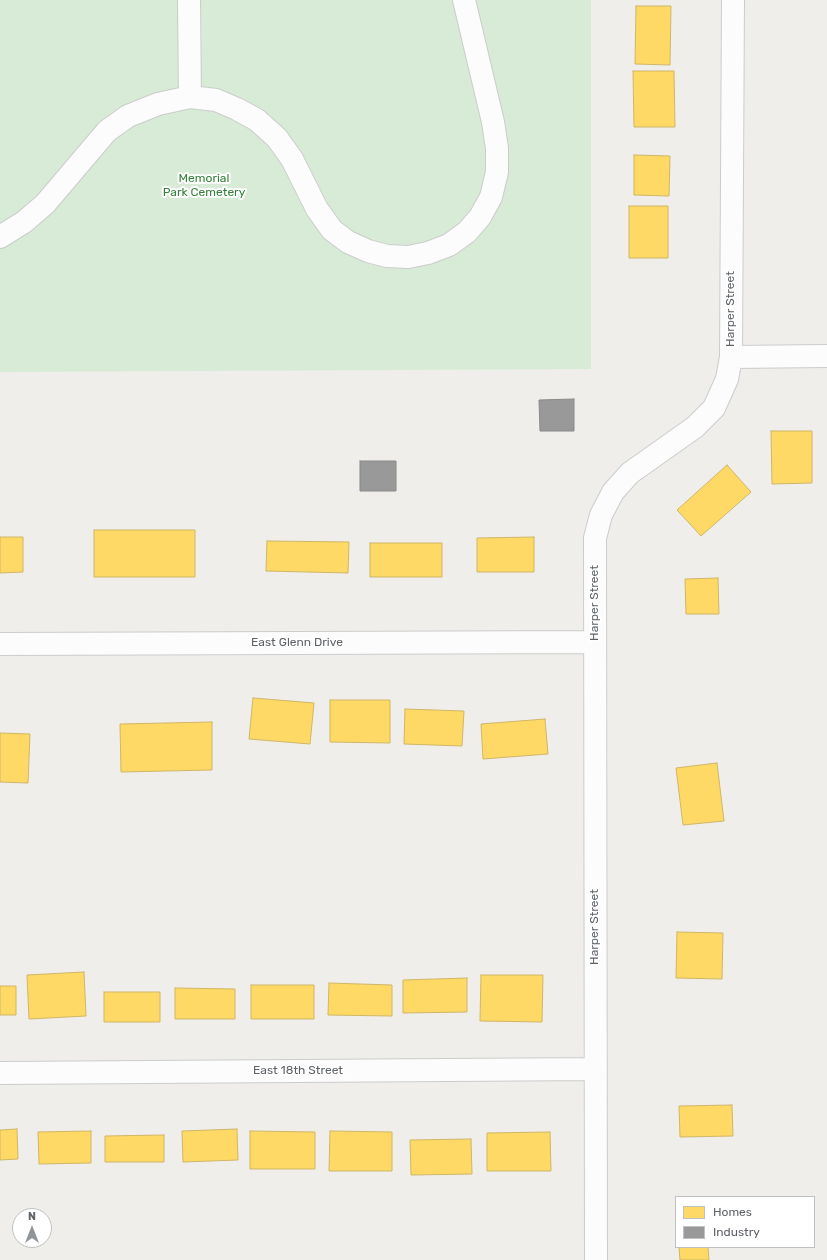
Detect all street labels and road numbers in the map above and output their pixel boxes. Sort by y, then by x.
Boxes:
street label: Harper Street [724,271,738,347]
street label: Harper Street [588,565,602,641]
street label: East Glenn Drive [251,636,343,650]
street label: Harper Street [588,889,602,965]
street label: East 18th Street [253,1064,343,1078]

